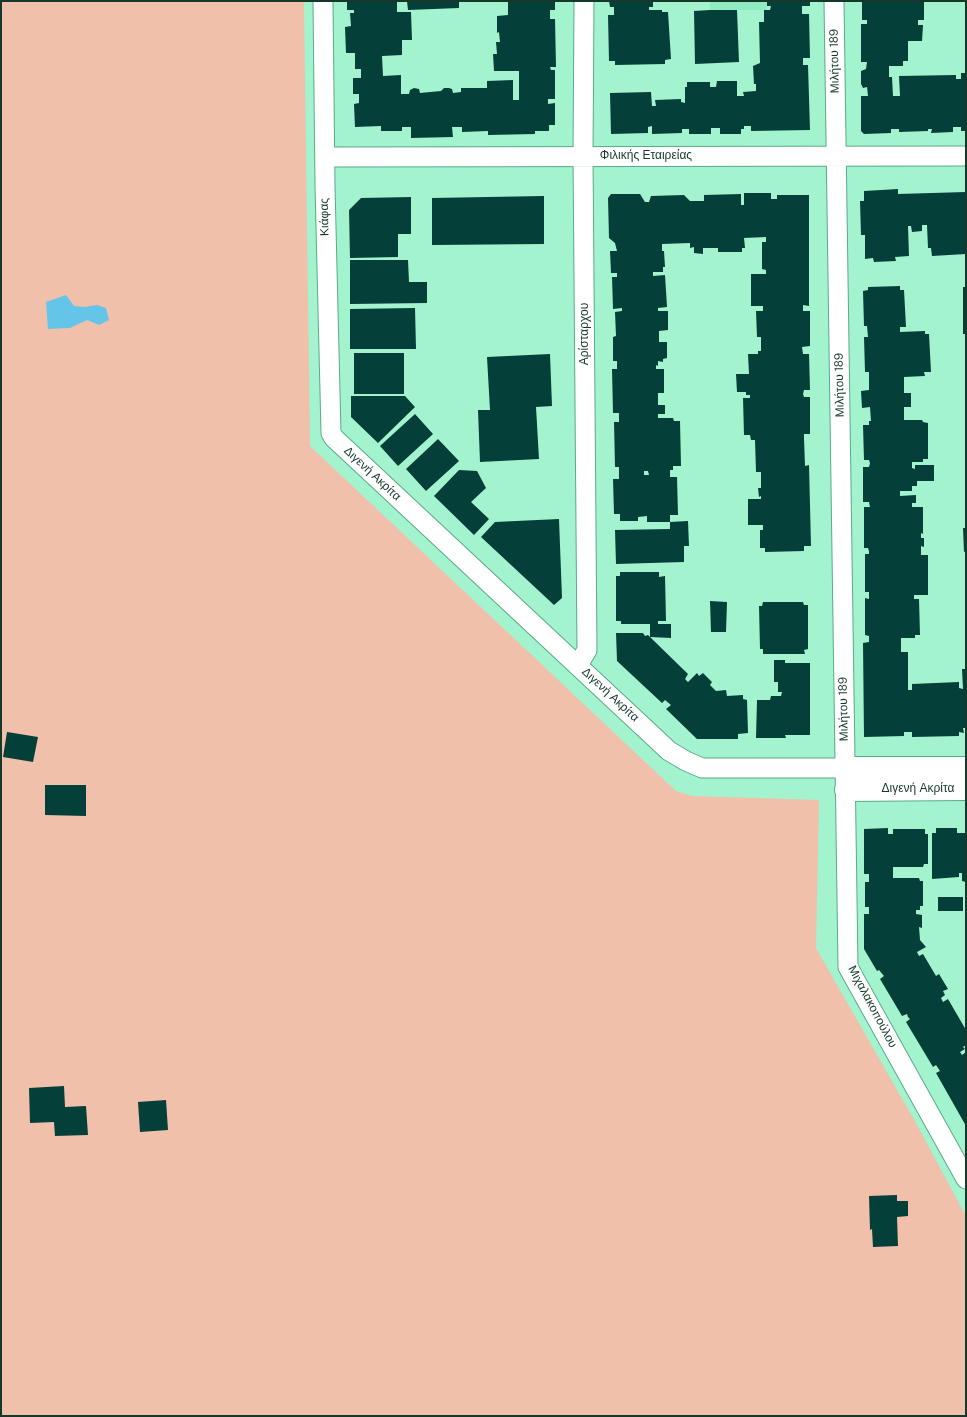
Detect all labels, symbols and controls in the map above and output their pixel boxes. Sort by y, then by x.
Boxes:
street label: Μιλήτου 189 [827,29,843,93]
street label: Φιλικής Εταιρείας [600,149,692,163]
street label: Κιάφας [317,198,333,236]
street label: Αρίσταρχου [578,303,592,365]
street label: Μιλήτου 189 [832,353,848,417]
street label: Διγενή Ακρίτα [340,444,404,504]
street label: Διγενή Ακρίτα [578,665,642,725]
street label: Μιλήτου 189 [836,677,852,741]
street label: Διγενή Ακρίτα [882,782,954,796]
street label: Μιχαλακοπούλου [844,963,900,1051]

